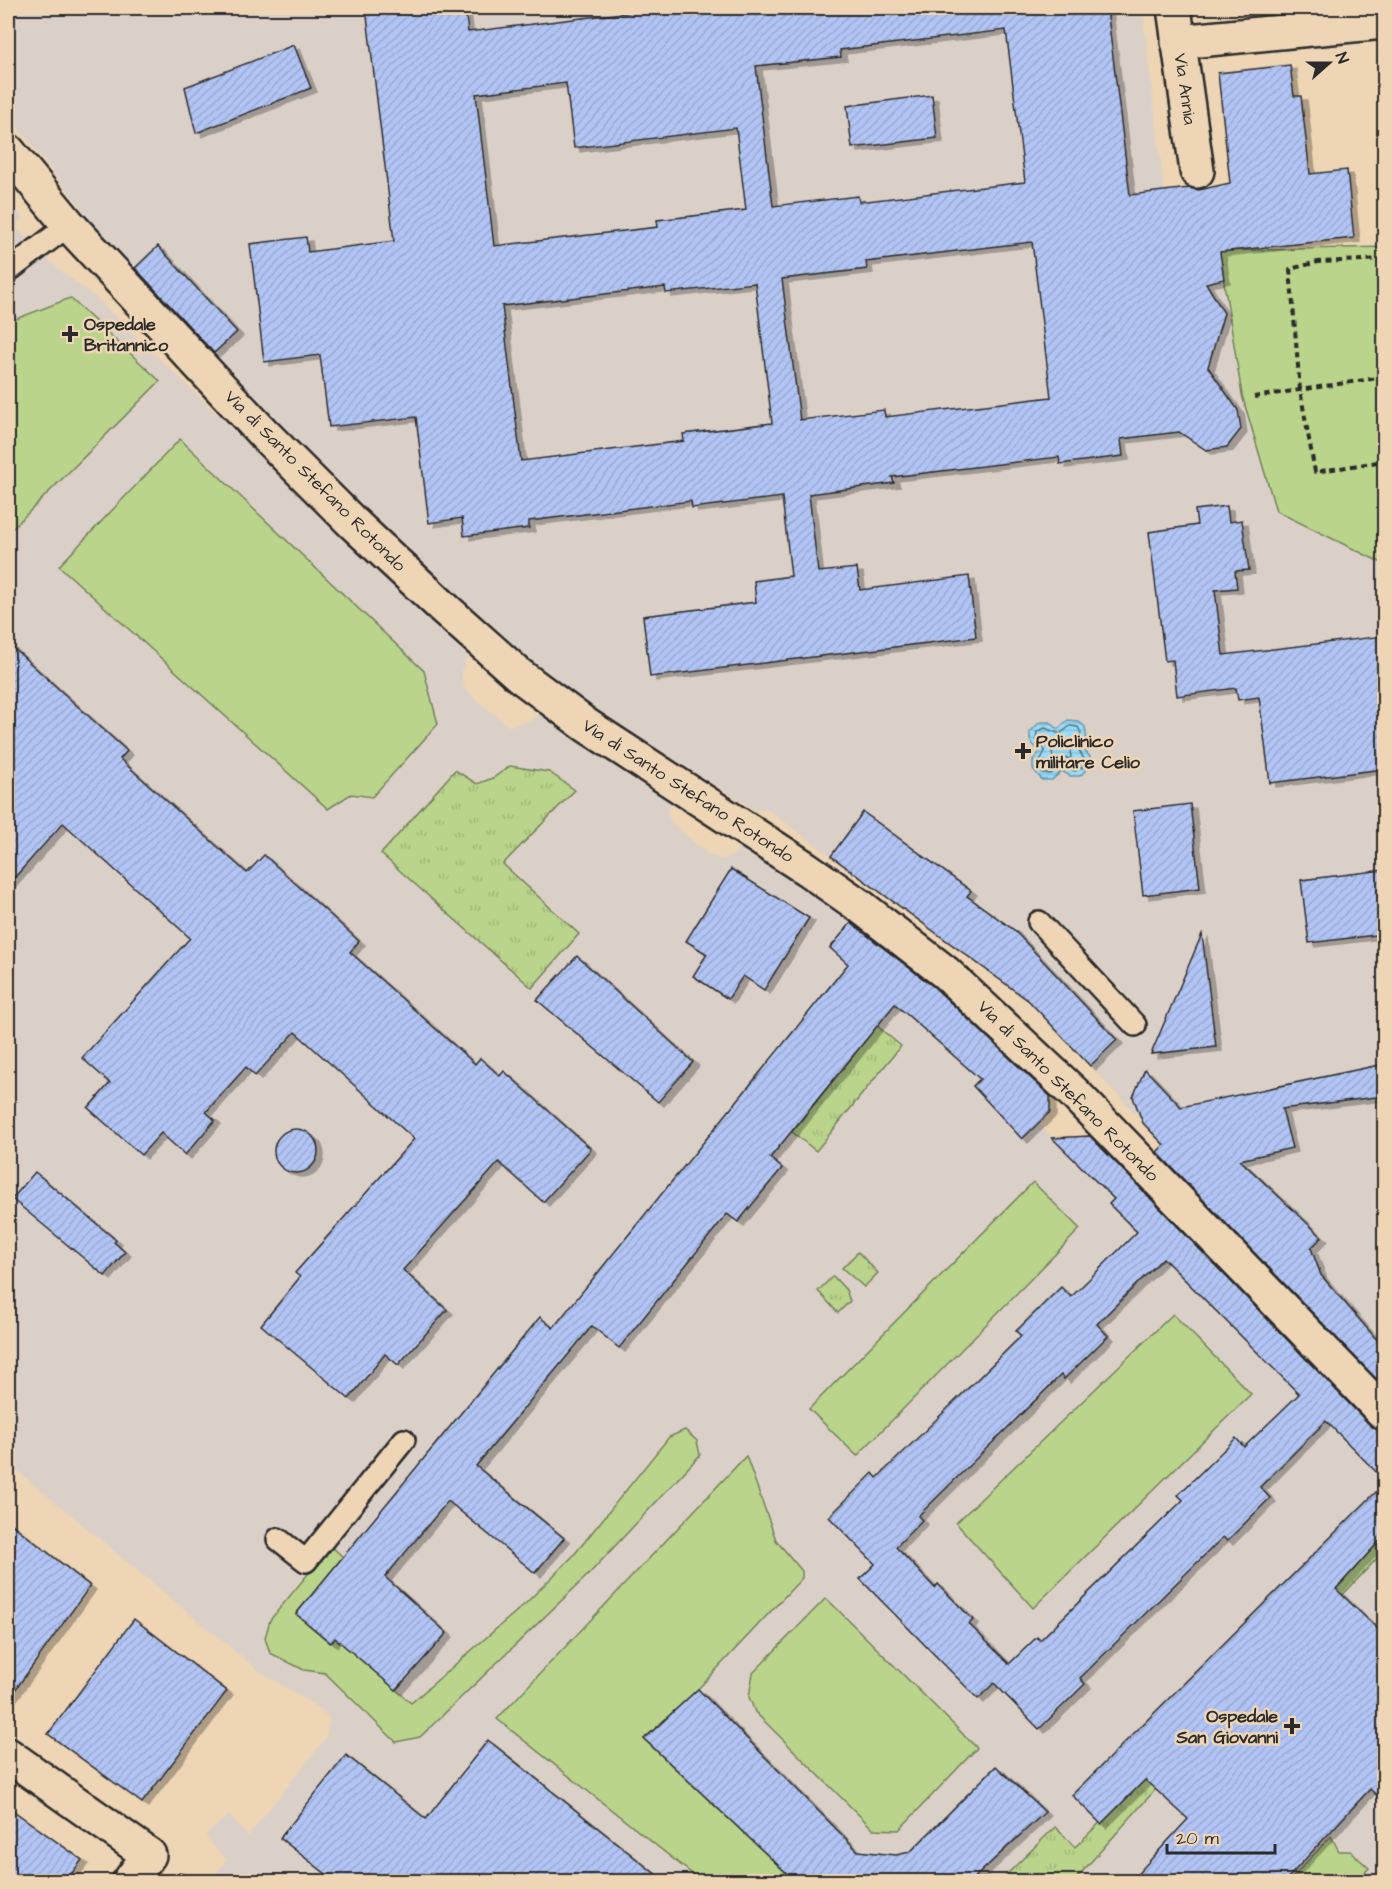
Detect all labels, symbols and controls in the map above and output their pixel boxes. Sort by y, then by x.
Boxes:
north arrow [1299,33,1359,93]
text: N [1330,49,1354,67]
street label: Via Annia [1168,52,1202,126]
place label: Ospedale Britannico [84,312,169,358]
marker: Ospedale Britannico [61,325,79,343]
street label: Via di Santo Stefano Rotondo [219,385,411,577]
street label: Via di Santo Stefano Rotondo [577,713,799,869]
place label: Policlinico militare Celio [1036,729,1141,775]
marker: Policlinico militare Celio [1014,742,1032,760]
street label: Via di Santo Stefano Rotondo [972,995,1164,1187]
place label: Ospedale San Giovanni [1176,1704,1278,1750]
marker: Ospedale San Giovanni [1283,1717,1301,1735]
scale bar [1167,1817,1275,1855]
text: 20 m [1176,1826,1219,1851]

